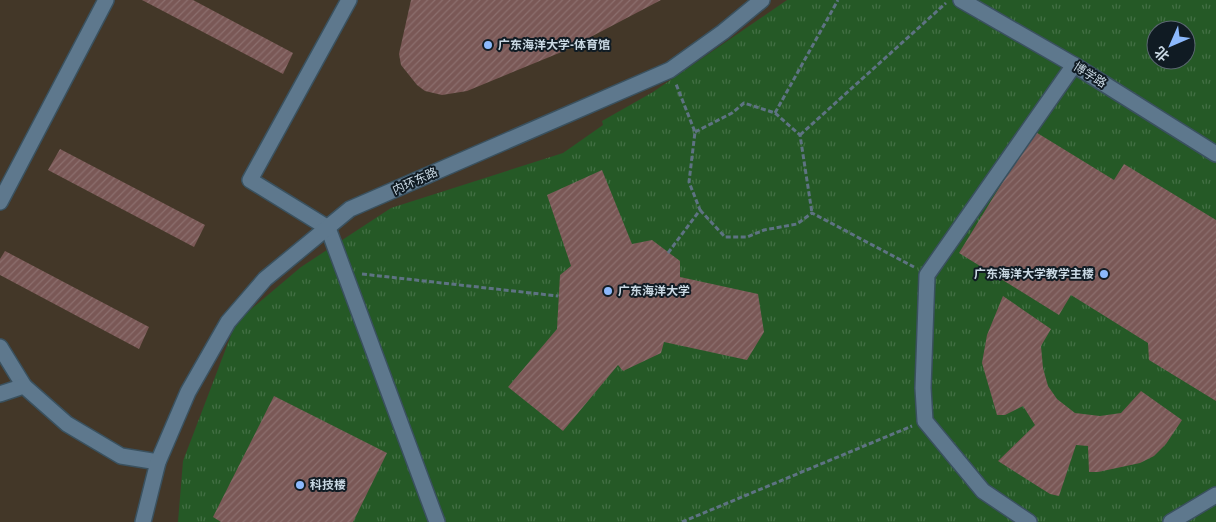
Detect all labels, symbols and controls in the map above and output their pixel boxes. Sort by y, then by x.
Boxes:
north arrow [1146,20,1196,70]
place label: 广东海洋大学-体育馆 [498,38,610,52]
marker: 广东海洋大学-体育馆 [482,39,494,51]
text: 北 [1151,44,1172,65]
street label: 博学路 [1071,60,1109,90]
street label: 内环东路 [390,165,440,197]
place label: 广东海洋大学教学主楼 [974,267,1094,281]
marker: 广东海洋大学教学主楼 [1098,268,1110,280]
place label: 广东海洋大学 [618,284,690,298]
marker: 广东海洋大学 [602,285,614,297]
place label: 科技楼 [310,478,346,492]
marker: 科技楼 [294,479,306,491]

